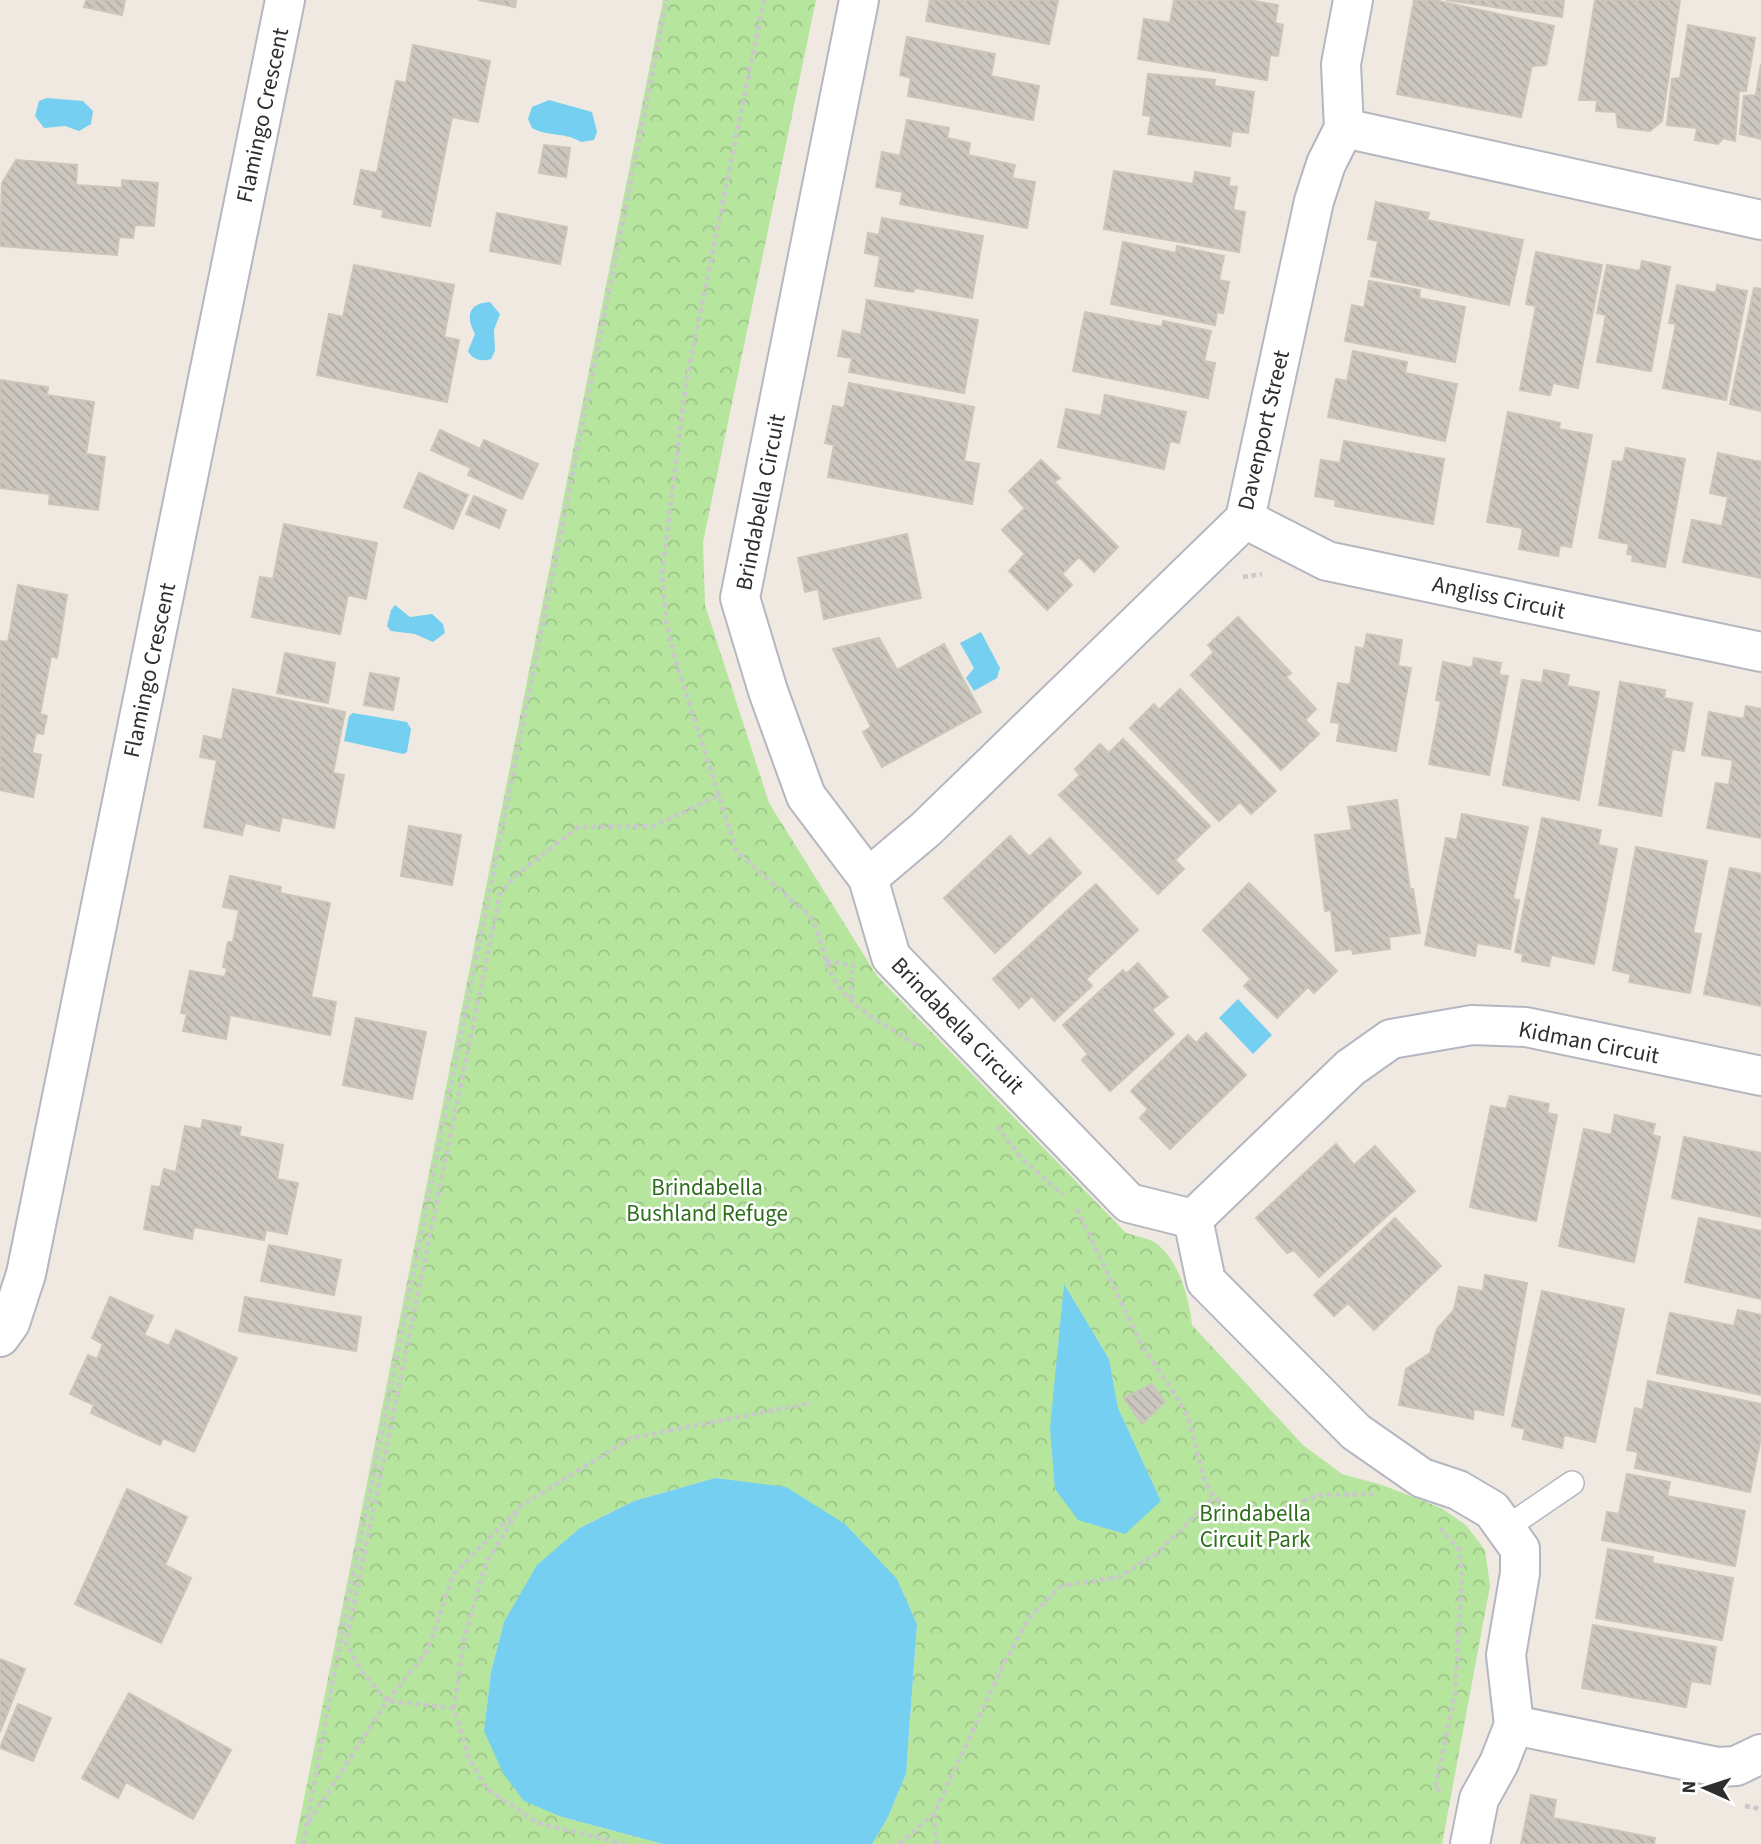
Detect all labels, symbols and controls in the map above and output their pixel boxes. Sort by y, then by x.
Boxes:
street label: Flamingo Crescent [228,24,297,206]
street label: Davenport Street [1229,346,1298,514]
street label: Brindabella Circuit [727,411,794,593]
street label: Angliss Circuit [1429,567,1569,628]
street label: Flamingo Crescent [115,579,184,761]
street label: Brindabella Circuit [884,949,1032,1101]
street label: Kidman Circuit [1516,1013,1662,1072]
park label: Brindabella Bushland Refuge [626,1171,788,1230]
park label: Brindabella Circuit Park [1199,1497,1311,1556]
north arrow [1670,1753,1740,1823]
text: N [1676,1780,1703,1794]

